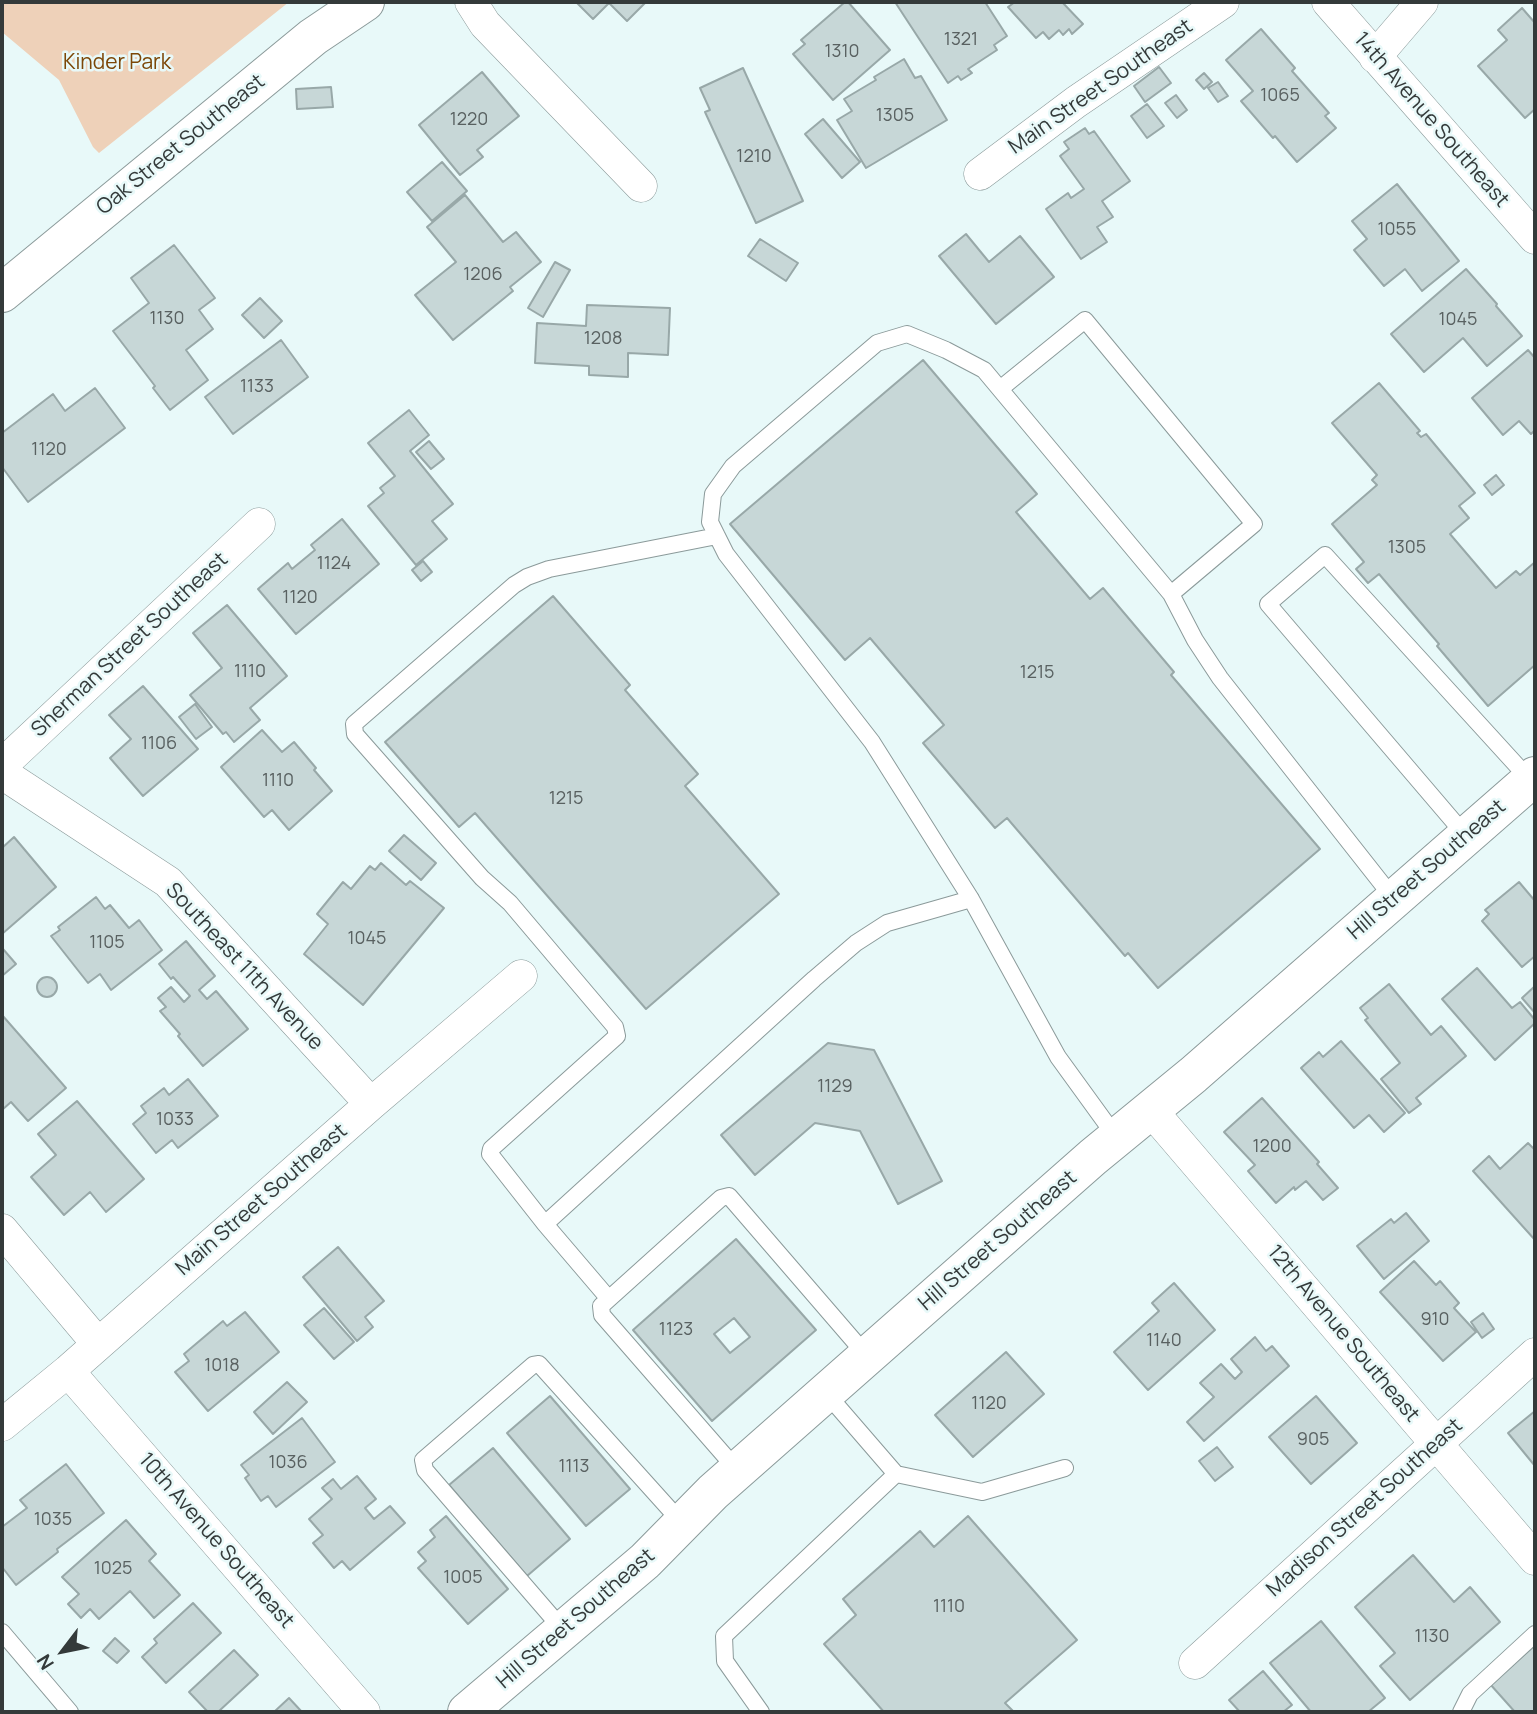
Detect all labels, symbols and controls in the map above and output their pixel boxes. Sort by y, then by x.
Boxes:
street label: Main Street Southeast [1004,14,1198,160]
street label: 14th Avenue Southeast [1348,27,1514,213]
house number: 1321 [944,29,978,51]
house number: 1310 [825,41,859,63]
park label: Kinder Park [63,50,171,76]
street label: Oak Street Southeast [92,69,270,221]
house number: 1065 [1260,85,1300,107]
house number: 1305 [876,105,914,127]
house number: 1220 [450,109,488,131]
house number: 1210 [736,146,772,168]
house number: 1055 [1378,219,1416,241]
house number: 1206 [463,264,503,286]
house number: 1130 [150,308,184,330]
house number: 1045 [1438,309,1478,331]
house number: 1208 [584,328,622,350]
house number: 1133 [240,376,274,398]
house number: 1120 [31,439,67,461]
house number: 1305 [1388,537,1426,559]
street label: Sherman Street Southeast [27,547,233,743]
house number: 1124 [317,553,351,575]
house number: 1120 [282,587,318,609]
house number: 1110 [234,661,266,683]
house number: 1215 [1020,662,1054,684]
house number: 1106 [141,733,177,755]
house number: 1110 [262,770,294,792]
house number: 1215 [549,788,583,810]
street label: Hill Street Southeast [1343,795,1511,945]
street label: Southeast 11th Avenue [160,878,328,1056]
house number: 1045 [347,928,387,950]
house number: 1105 [89,932,125,954]
house number: 1129 [817,1076,853,1098]
house number: 1033 [156,1109,194,1131]
street label: Main Street Southeast [171,1119,353,1281]
house number: 1200 [1252,1136,1292,1158]
street label: Hill Street Southeast [914,1166,1082,1316]
street label: 12th Avenue Southeast [1262,1240,1424,1428]
house number: 910 [1420,1309,1450,1331]
house number: 1123 [659,1319,693,1341]
house number: 1140 [1146,1330,1182,1352]
house number: 1018 [204,1355,240,1377]
house number: 1120 [971,1393,1007,1415]
street label: Madison Street Southeast [1262,1413,1468,1603]
house number: 905 [1297,1429,1329,1451]
street label: 10th Avenue Southeast [133,1448,299,1634]
house number: 1036 [268,1452,308,1474]
house number: 1113 [558,1456,590,1478]
house number: 1035 [34,1509,72,1531]
street label: Hill Street Southeast [492,1544,660,1694]
house number: 1025 [94,1558,132,1580]
house number: 1005 [443,1567,483,1589]
house number: 1110 [933,1596,965,1618]
north arrow [28,1616,98,1686]
house number: 1130 [1415,1626,1449,1648]
text: N [31,1649,60,1675]

